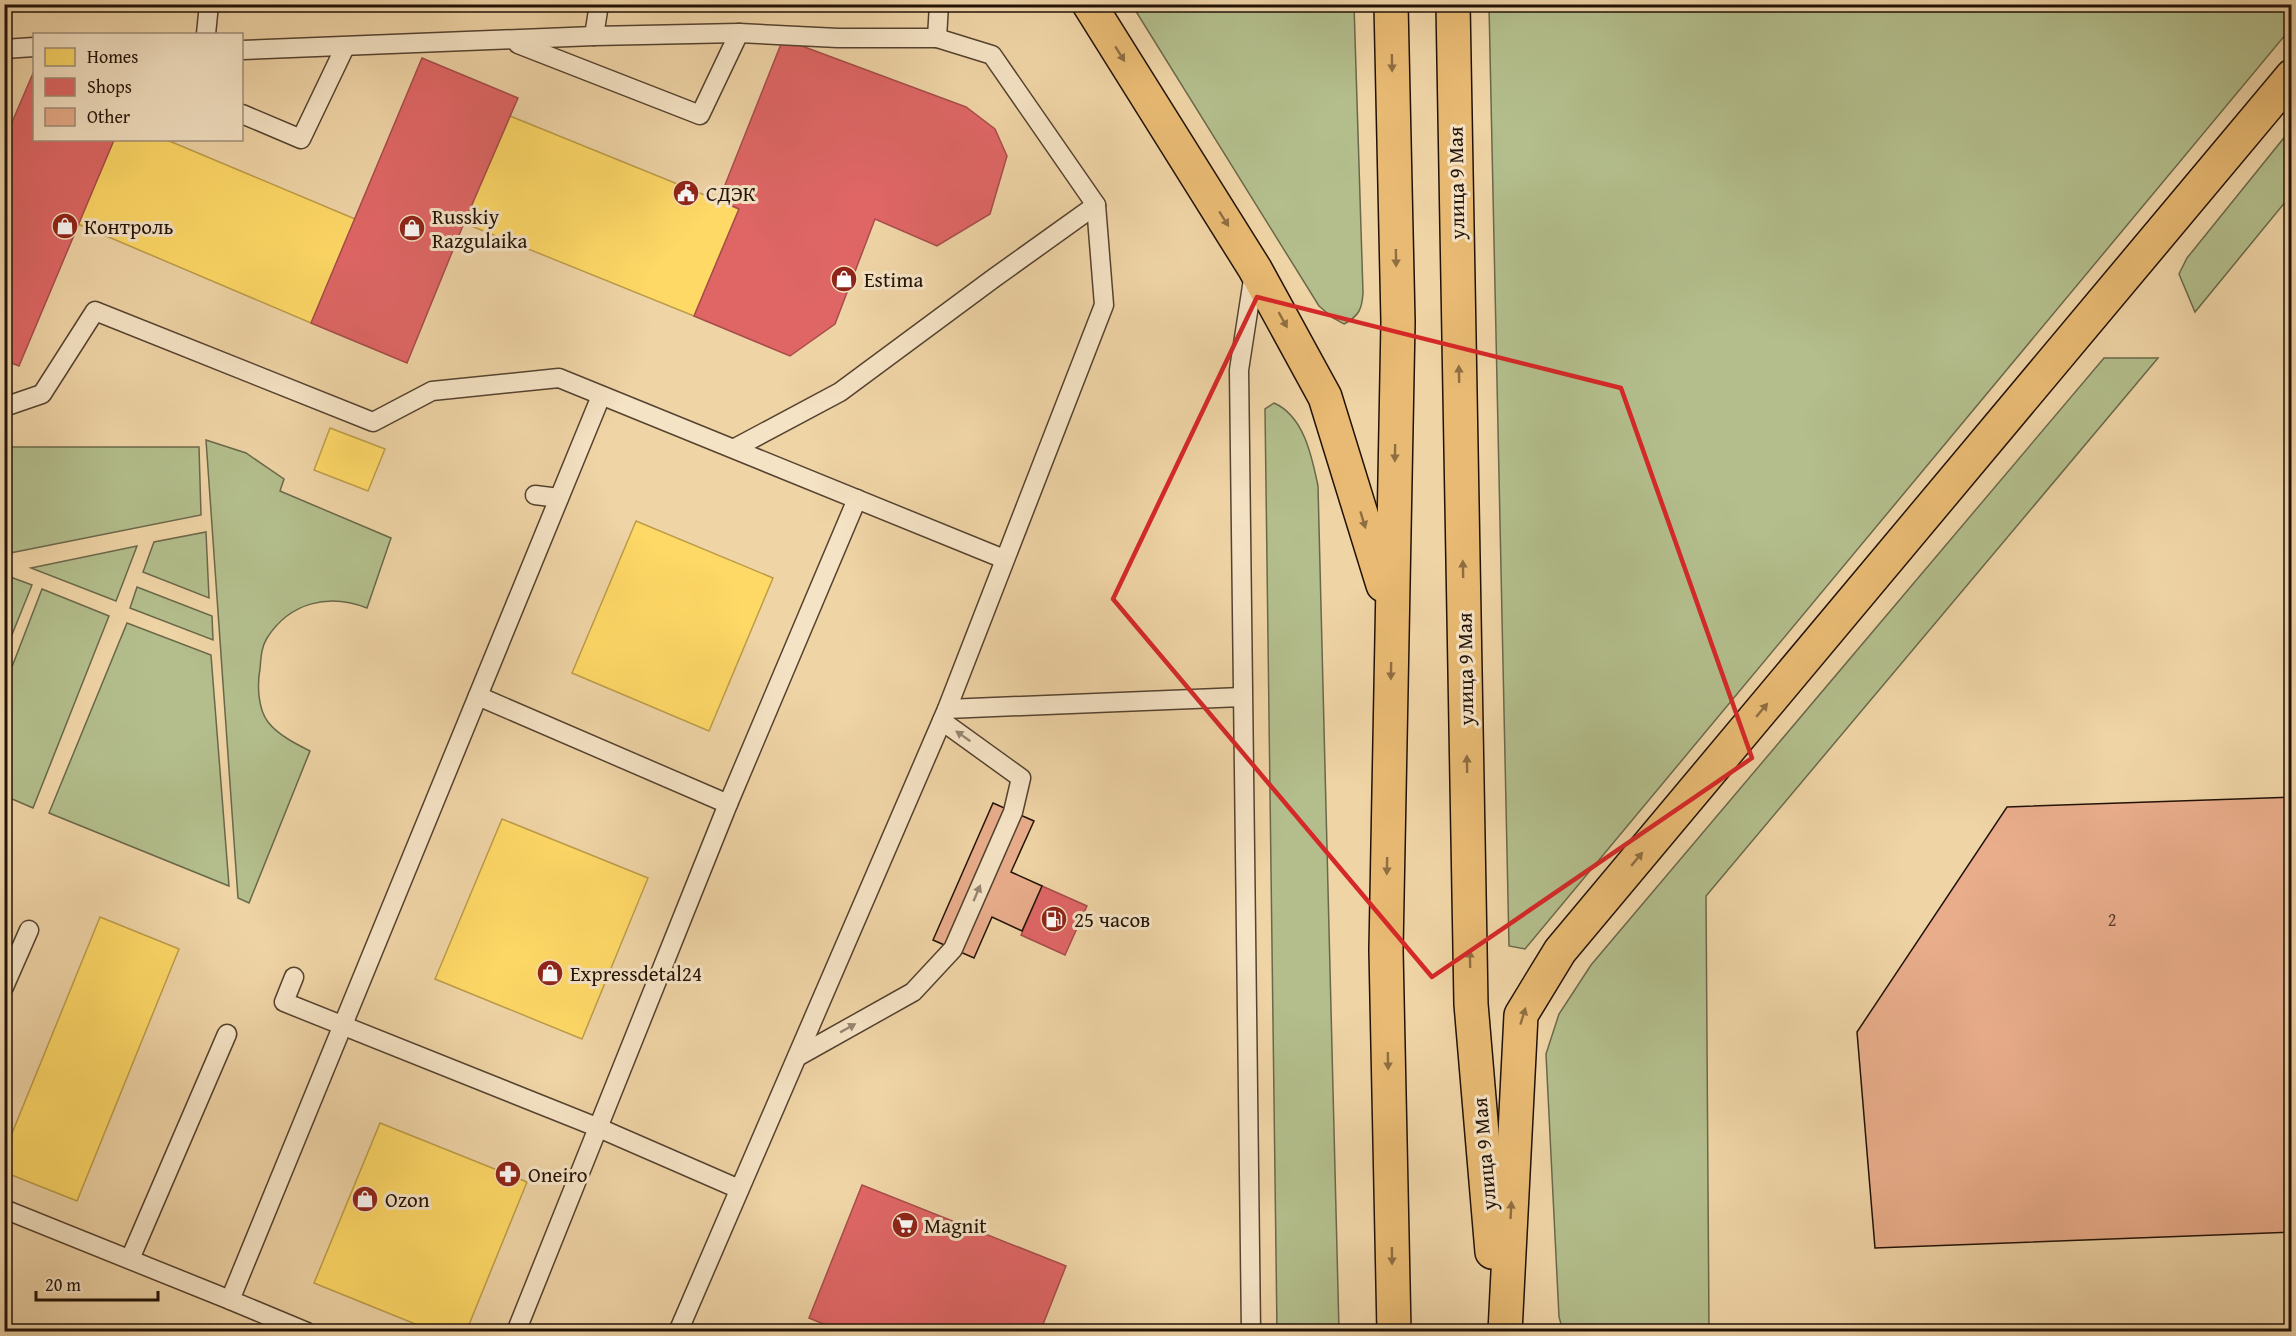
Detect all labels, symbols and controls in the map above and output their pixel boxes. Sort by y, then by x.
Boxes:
legend [33,33,243,141]
text: Homes [87,43,138,70]
one-way arrow [1114,46,1125,62]
one-way arrow [1387,53,1397,72]
text: Shops [87,73,132,100]
text: Other [87,103,131,130]
street label: улица 9 Мая [1440,126,1473,241]
public building icon: СДЭК [671,178,701,208]
place label: СДЭК [706,178,756,209]
place label: Russkiy Razgulaika [432,201,527,256]
shop icon: Контроль [50,211,80,241]
place label: Контроль [84,211,174,242]
one-way arrow [1218,211,1229,227]
shop icon: Russkiy Razgulaika [397,213,427,243]
one-way arrow [1392,248,1401,267]
shop icon: Estima [829,264,859,294]
place label: Estima [864,264,923,295]
one-way arrow [1278,312,1288,329]
one-way arrow [1455,365,1464,384]
one-way arrow [1390,443,1400,462]
one-way arrow [1359,511,1368,529]
one-way arrow [1458,560,1468,579]
street label: улица 9 Мая [1449,612,1482,727]
one-way arrow [1386,661,1396,680]
one-way arrow [1755,703,1768,718]
one-way arrow [956,730,972,742]
one-way arrow [1462,755,1471,774]
one-way arrow [1630,852,1643,867]
one-way arrow [1383,856,1392,875]
one-way arrow [973,884,982,901]
fuel station icon: 25 часов [1039,904,1069,934]
place label: 25 часов [1074,904,1150,935]
house number: 2 [2108,906,2116,933]
one-way arrow [1465,950,1475,969]
shop icon: Expressdetal24 [535,958,565,988]
place label: Expressdetal24 [570,958,702,989]
one-way arrow [1519,1007,1528,1025]
one-way arrow [840,1023,856,1034]
one-way arrow [1384,1051,1393,1070]
street label: улица 9 Мая [1464,1096,1504,1213]
pharmacy icon: Oneiro [493,1159,523,1189]
place label: Oneiro [528,1159,587,1190]
shop icon: Ozon [350,1184,380,1214]
place label: Ozon [385,1184,430,1215]
one-way arrow [1507,1201,1516,1220]
supermarket icon: Magnit [890,1210,920,1240]
place label: Magnit [924,1210,987,1241]
one-way arrow [1388,1246,1397,1265]
scale bar [36,1264,158,1302]
text: 20 m [45,1271,81,1298]

